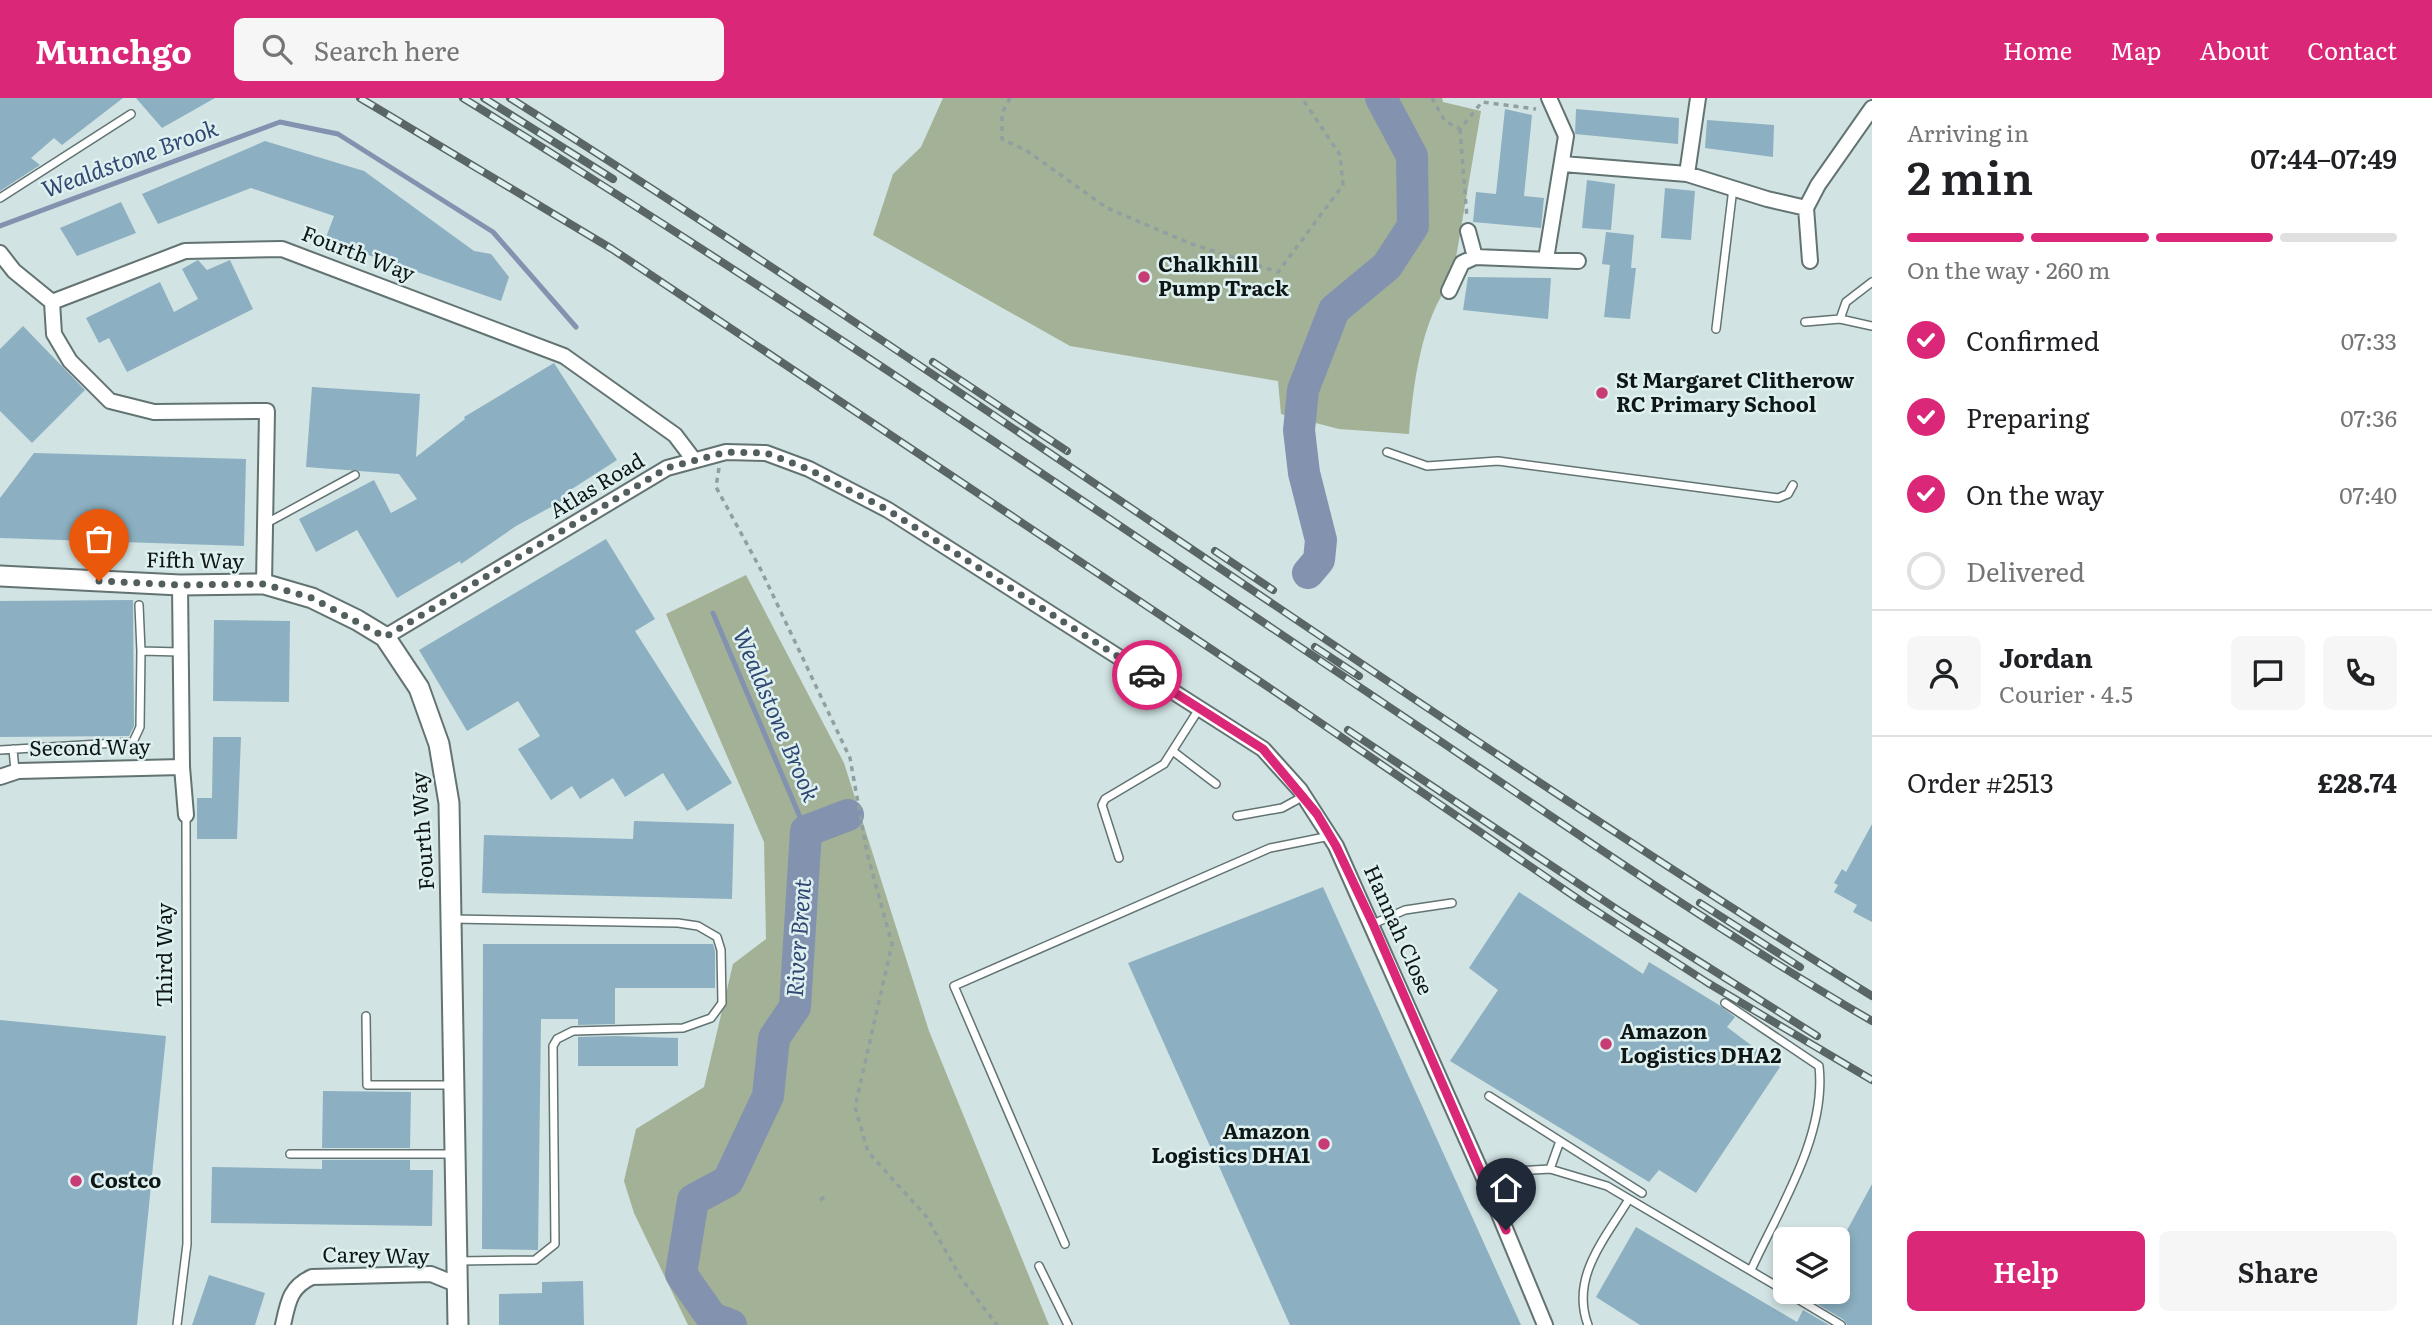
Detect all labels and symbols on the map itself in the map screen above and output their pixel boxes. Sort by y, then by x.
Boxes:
water label: Wealdstone Brook [36,109,223,205]
street label: Fourth Way [298,216,421,288]
place label: Chalkhill Pump Track [1158,247,1290,302]
marker: Chalkhill Pump Track [1136,269,1152,285]
place label: St Margaret Clitherow RC Primary School [1616,363,1854,418]
marker: St Margaret Clitherow RC Primary School [1594,385,1610,401]
street label: Atlas Road [542,443,649,524]
pin [69,509,129,581]
street label: Fifth Way [146,542,245,575]
water label: Wealdstone Brook [726,622,830,807]
courier [1112,640,1182,710]
street label: Second Way [29,729,152,762]
street label: Fourth Way [401,770,440,892]
street label: Hannah Close [1358,859,1443,999]
water label: River Brent [776,877,818,998]
street label: Third Way [147,902,178,1007]
place label: Amazon Logistics DHA2 [1620,1014,1781,1069]
marker: Amazon Logistics DHA2 [1598,1036,1614,1052]
place label: Amazon Logistics DHA1 [1151,1114,1310,1169]
marker: Amazon Logistics DHA1 [1316,1136,1332,1152]
pin [1476,1158,1536,1230]
place label: Costco [90,1163,161,1194]
marker: Costco [68,1173,84,1189]
street label: Carey Way [322,1237,431,1270]

